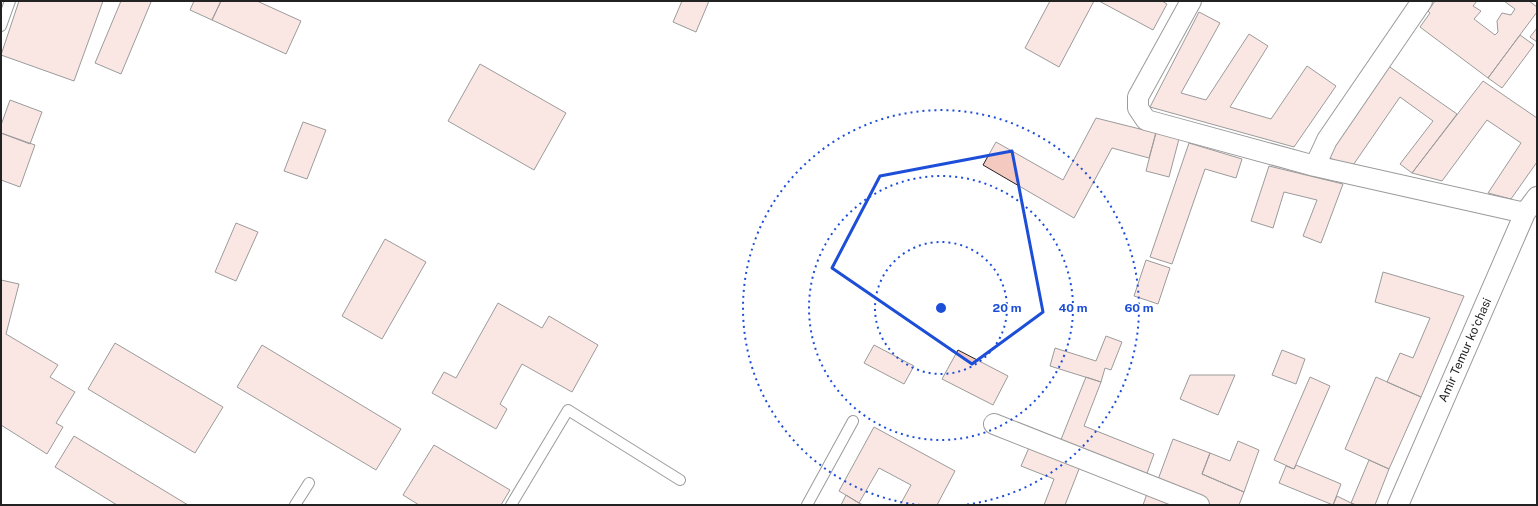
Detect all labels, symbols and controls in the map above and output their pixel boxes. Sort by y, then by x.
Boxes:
street label: Amir Temur koʻchasi [1436,296,1494,404]
centre of rings [934,301,948,315]
text: 20 m [993,301,1022,315]
text: 40 m [1058,301,1088,315]
text: 60 m [1124,301,1154,315]

